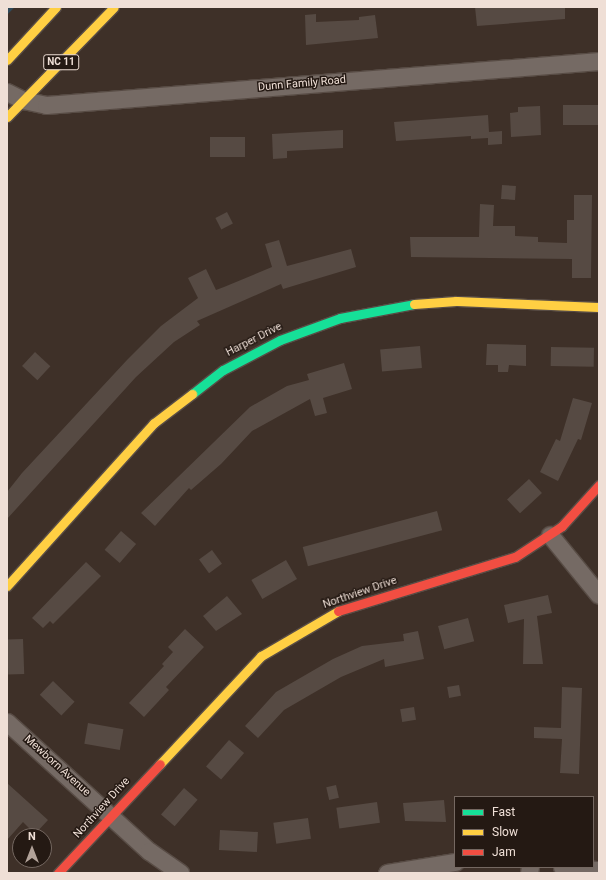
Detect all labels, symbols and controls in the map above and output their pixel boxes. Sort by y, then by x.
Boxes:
road number: NC 11 [43,54,79,70]
street label: Dunn Family Road [257,74,347,94]
street label: Harper Drive [224,320,284,360]
street label: Northview Drive [321,574,399,612]
street label: Mewborn Avenue [21,733,93,799]
street label: Northview Drive [71,775,133,841]
legend [454,796,594,868]
text: Fast [492,805,515,819]
text: Slow [492,825,518,839]
north arrow [12,828,52,868]
text: N [28,830,36,843]
text: Jam [492,845,516,859]

